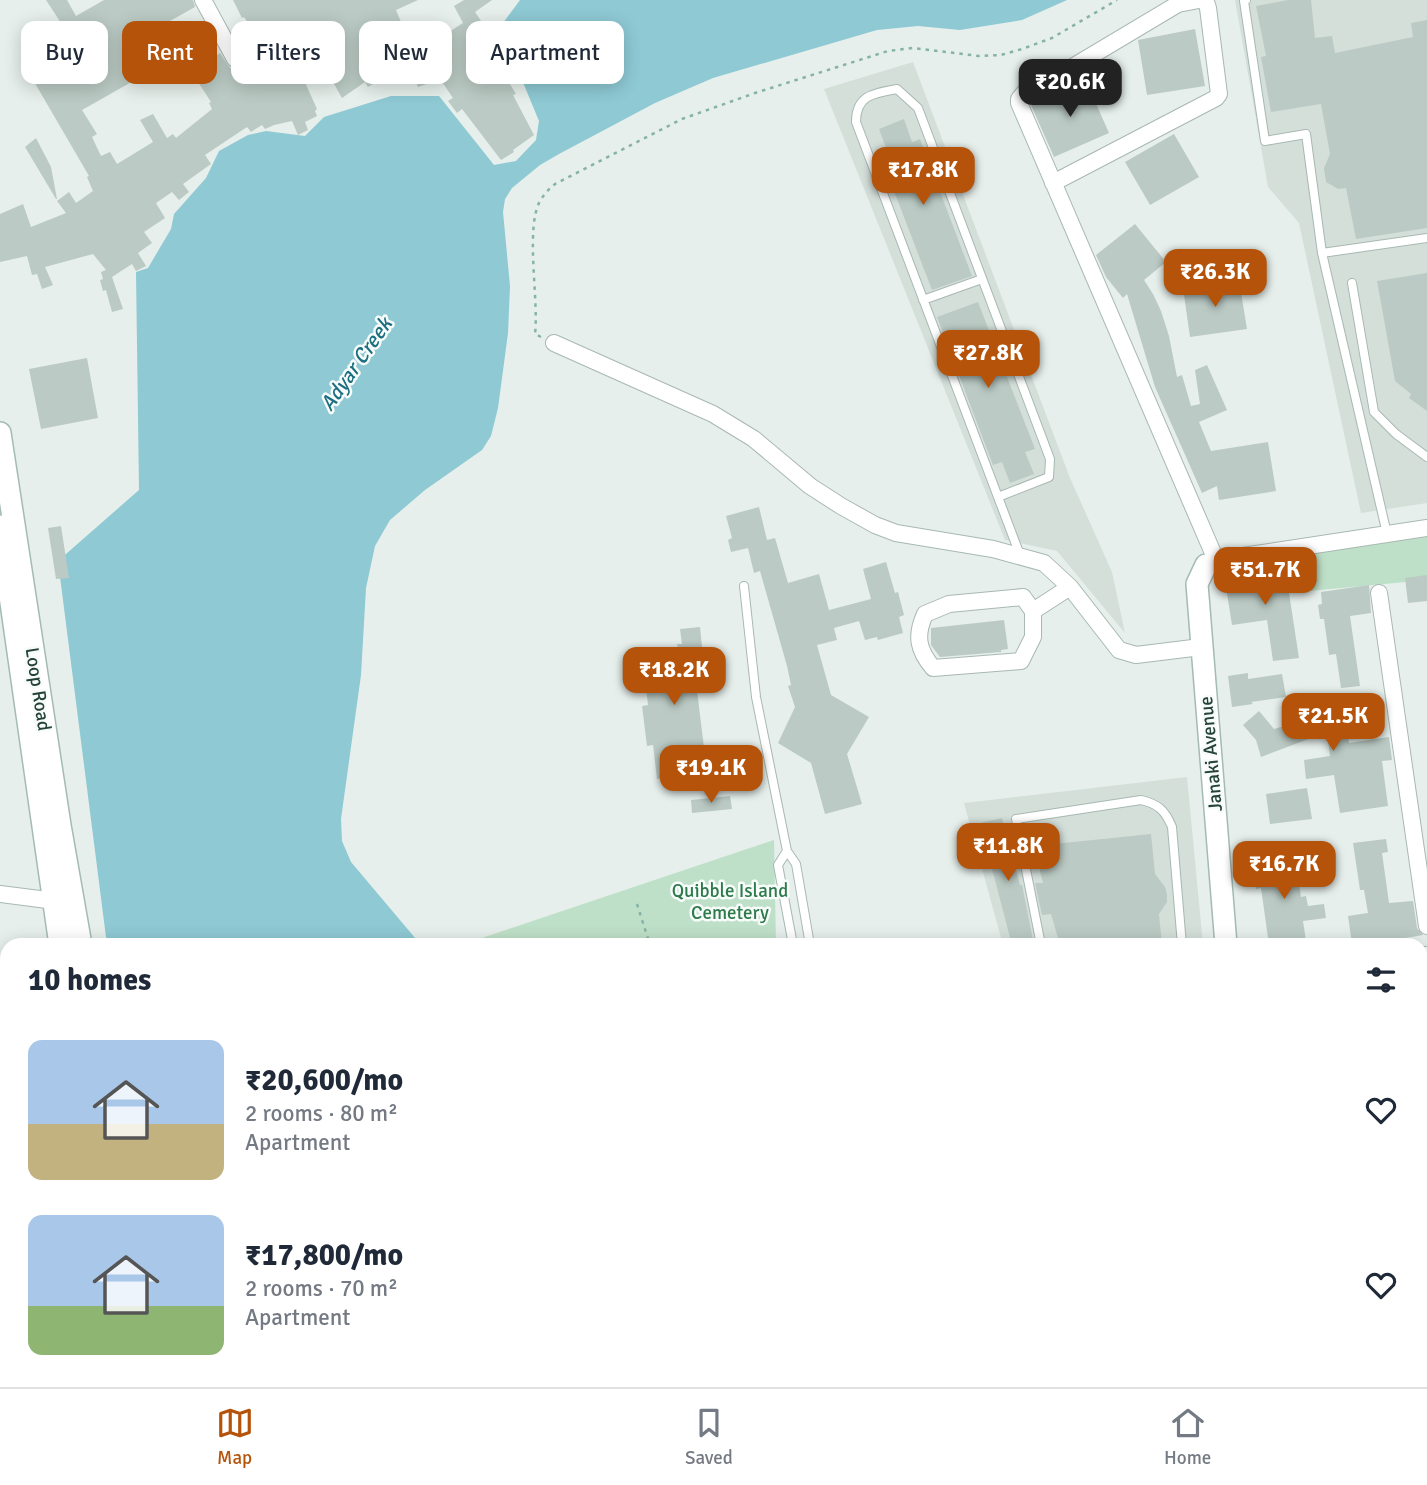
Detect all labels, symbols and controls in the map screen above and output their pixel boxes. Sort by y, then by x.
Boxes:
chip: Buy [21,21,108,84]
chip: Rent [122,21,217,84]
chip: Filters [231,21,345,84]
chip: New [359,21,452,84]
chip: Apartment [466,21,624,84]
pin: ₹20.6K [1013,60,1127,119]
text: ₹20.6K [1035,67,1105,96]
pin: ₹17.8K [866,148,980,207]
text: ₹17.8K [888,155,958,184]
pin: ₹26.3K [1158,250,1272,309]
text: ₹26.3K [1180,257,1250,286]
water label: Adyar Creek [314,310,399,416]
pin: ₹27.8K [931,330,1045,390]
text: ₹27.8K [953,338,1023,367]
pin: ₹51.7K [1208,548,1322,607]
text: ₹51.7K [1230,555,1300,584]
street label: Loop Road [20,646,56,733]
pin: ₹18.2K [617,648,731,707]
text: ₹18.2K [639,655,709,684]
pin: ₹21.5K [1276,694,1390,753]
street label: Janaki Avenue [1194,695,1228,813]
text: ₹21.5K [1298,701,1368,730]
pin: ₹19.1K [654,746,768,805]
text: ₹19.1K [676,753,746,782]
pin: ₹11.8K [951,824,1065,883]
text: ₹11.8K [973,831,1043,860]
pin: ₹16.7K [1227,842,1341,901]
text: ₹16.7K [1249,849,1319,878]
park label: Quibble Island Cemetery [672,879,788,925]
icon: filters [1362,961,1400,999]
text: 10 homes [28,962,151,999]
text: ₹20,600/mo [245,1062,403,1099]
icon: home [84,1068,168,1152]
icon: heart [1362,1091,1400,1129]
text: 2 rooms · 80 m² [245,1099,398,1128]
text: Apartment [245,1128,350,1157]
text: ₹17,800/mo [245,1237,403,1274]
icon: home [84,1243,168,1327]
icon: heart [1362,1266,1400,1304]
text: 2 rooms · 70 m² [245,1274,398,1303]
text: Apartment [245,1303,350,1332]
tab: Map [216,1404,254,1470]
tab: Saved [685,1404,733,1470]
tab: Home [1164,1404,1211,1470]

